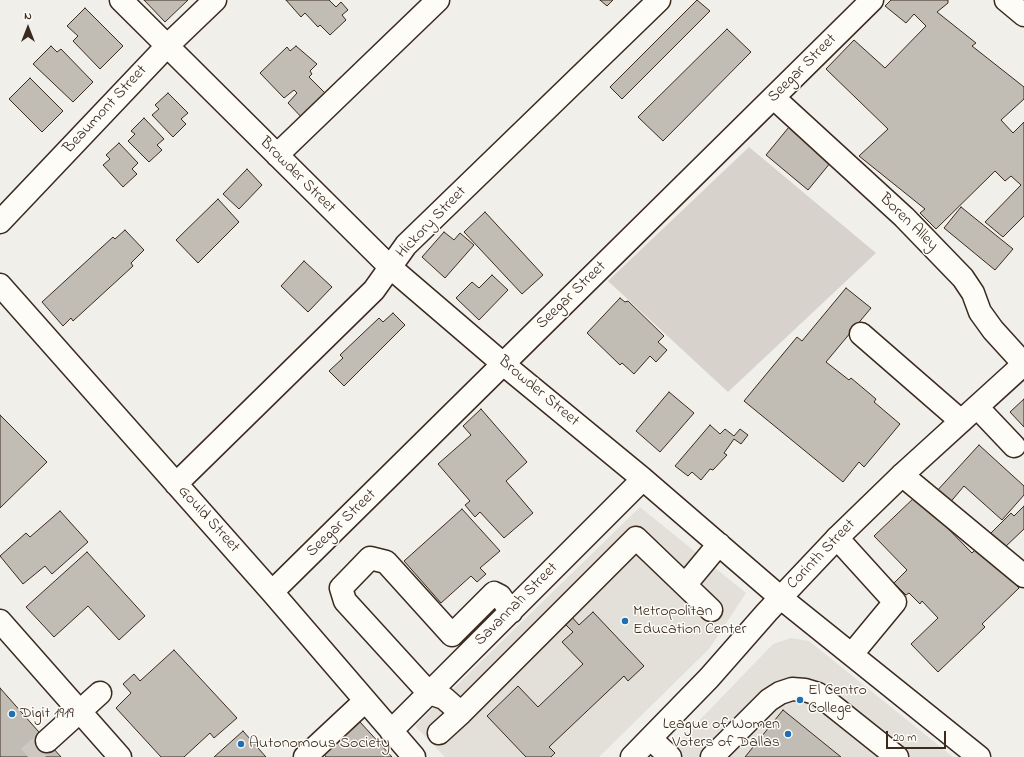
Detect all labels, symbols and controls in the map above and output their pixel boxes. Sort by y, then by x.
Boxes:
north arrow [8,8,48,48]
text: N [24,8,32,24]
street label: Seegar Street [764,30,842,108]
street label: Beaumont Street [60,62,152,158]
street label: Browder Street [255,134,339,218]
street label: Hickory Street [393,183,471,263]
street label: Boren Alley [875,190,941,256]
street label: Seegar Street [533,258,611,334]
street label: Browder Street [494,353,582,431]
street label: Gould Street [173,483,243,557]
street label: Seegar Street [303,486,381,562]
street label: Corinth Street [784,516,860,594]
street label: Savannah Street [471,559,563,651]
place label: Metropolitan Education Center [633,602,746,640]
marker: Metropolitan Education Center [620,616,630,626]
place label: El Centro College [808,681,867,719]
marker: El Centro College [795,695,805,705]
place label: Digit 1919 [20,704,74,724]
marker: Digit 1919 [7,709,17,719]
place label: League of Women Voters of Dallas [663,715,780,753]
scale bar [888,723,948,749]
marker: League of Women Voters of Dallas [783,729,793,739]
text: 20 m [893,729,916,747]
place label: Autonomous Society [249,734,390,754]
marker: Autonomous Society [236,739,246,749]

